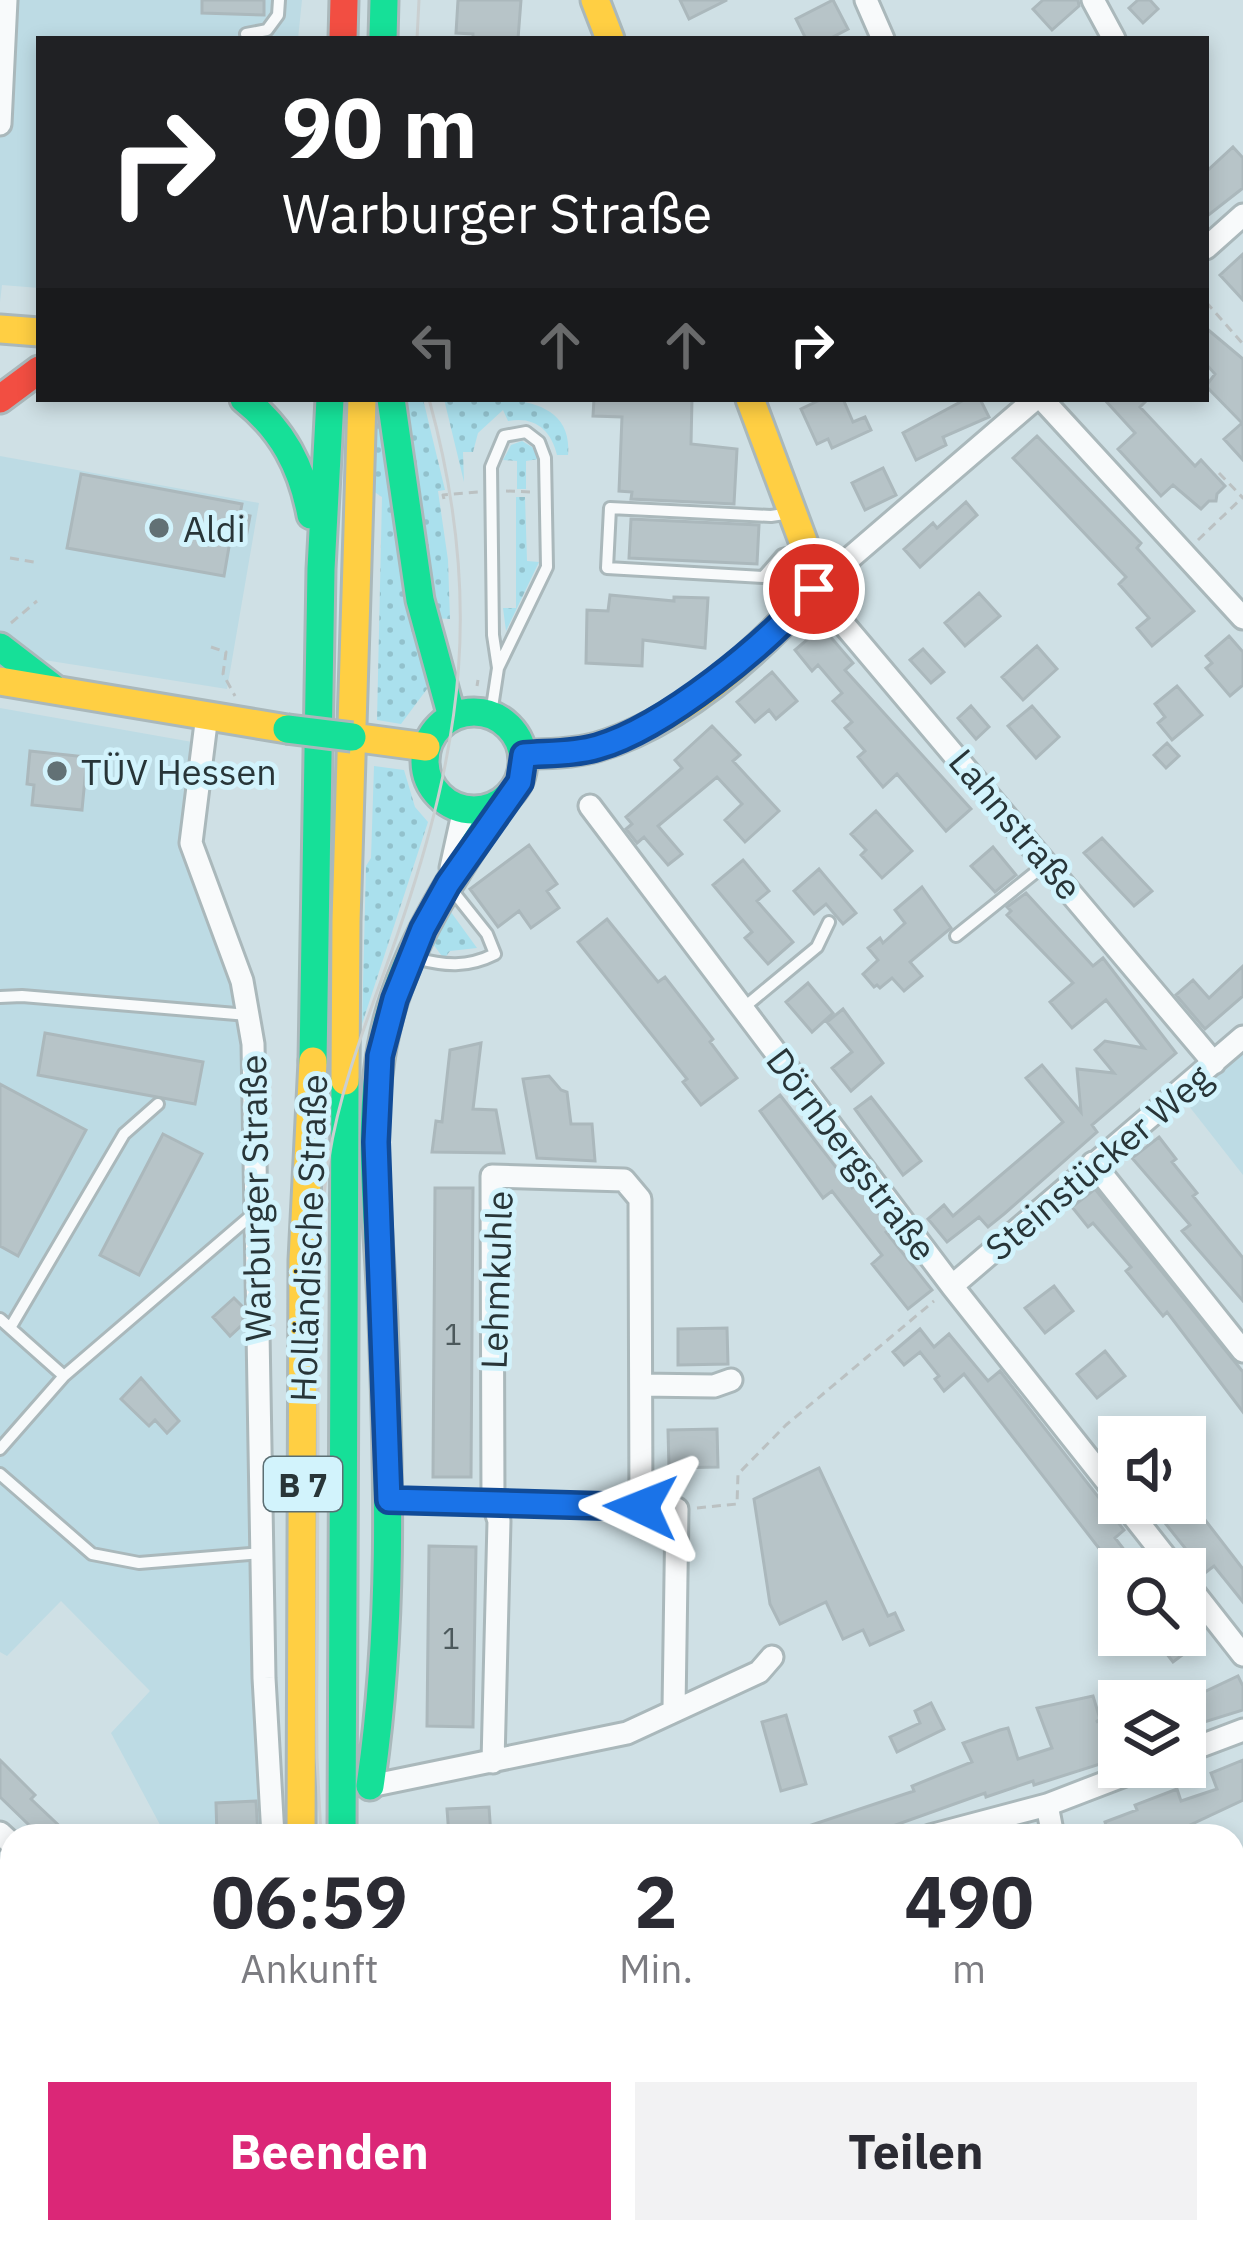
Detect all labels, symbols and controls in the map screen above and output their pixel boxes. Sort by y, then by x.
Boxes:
text: 90 m [282,72,478,181]
icon: right [84,84,240,240]
text: Warburger Straße [282,178,712,248]
icon: left [401,312,467,378]
icon: ahead [527,312,593,378]
icon: ahead [653,312,719,378]
icon: right [779,312,845,378]
place label: Aldi [183,505,246,552]
marker: Aldi [146,515,172,541]
pin [763,538,865,640]
icon: arrive [781,556,847,622]
street label: Lahnstraße [939,739,1093,909]
place label: TÜV Hessen [81,748,277,795]
marker: TÜV Hessen [44,758,70,784]
street label: Dörnbergstraße [756,1038,948,1270]
street label: Warburger Straße [229,1054,281,1342]
street label: Steinstücker Weg [975,1054,1221,1270]
street label: Holländische Straße [279,1073,337,1403]
street label: Lehmkuhle [469,1190,523,1370]
house number: 1 [444,1314,462,1353]
map controls [1098,1416,1206,1788]
button: sound [1098,1416,1206,1524]
position arrow [578,1444,704,1570]
road number: B 7 [264,1457,342,1511]
button: search [1098,1548,1206,1656]
house number: 1 [442,1618,460,1657]
button: layers [1098,1680,1206,1788]
text: 06:59 [211,1854,408,1948]
text: 2 [634,1854,678,1948]
text: 490 [904,1854,1034,1948]
text: Ankunft [240,1943,378,1994]
text: Min. [619,1943,693,1994]
text: m [952,1943,986,1994]
button: Beenden [48,2082,611,2220]
button: Teilen [635,2082,1197,2220]

